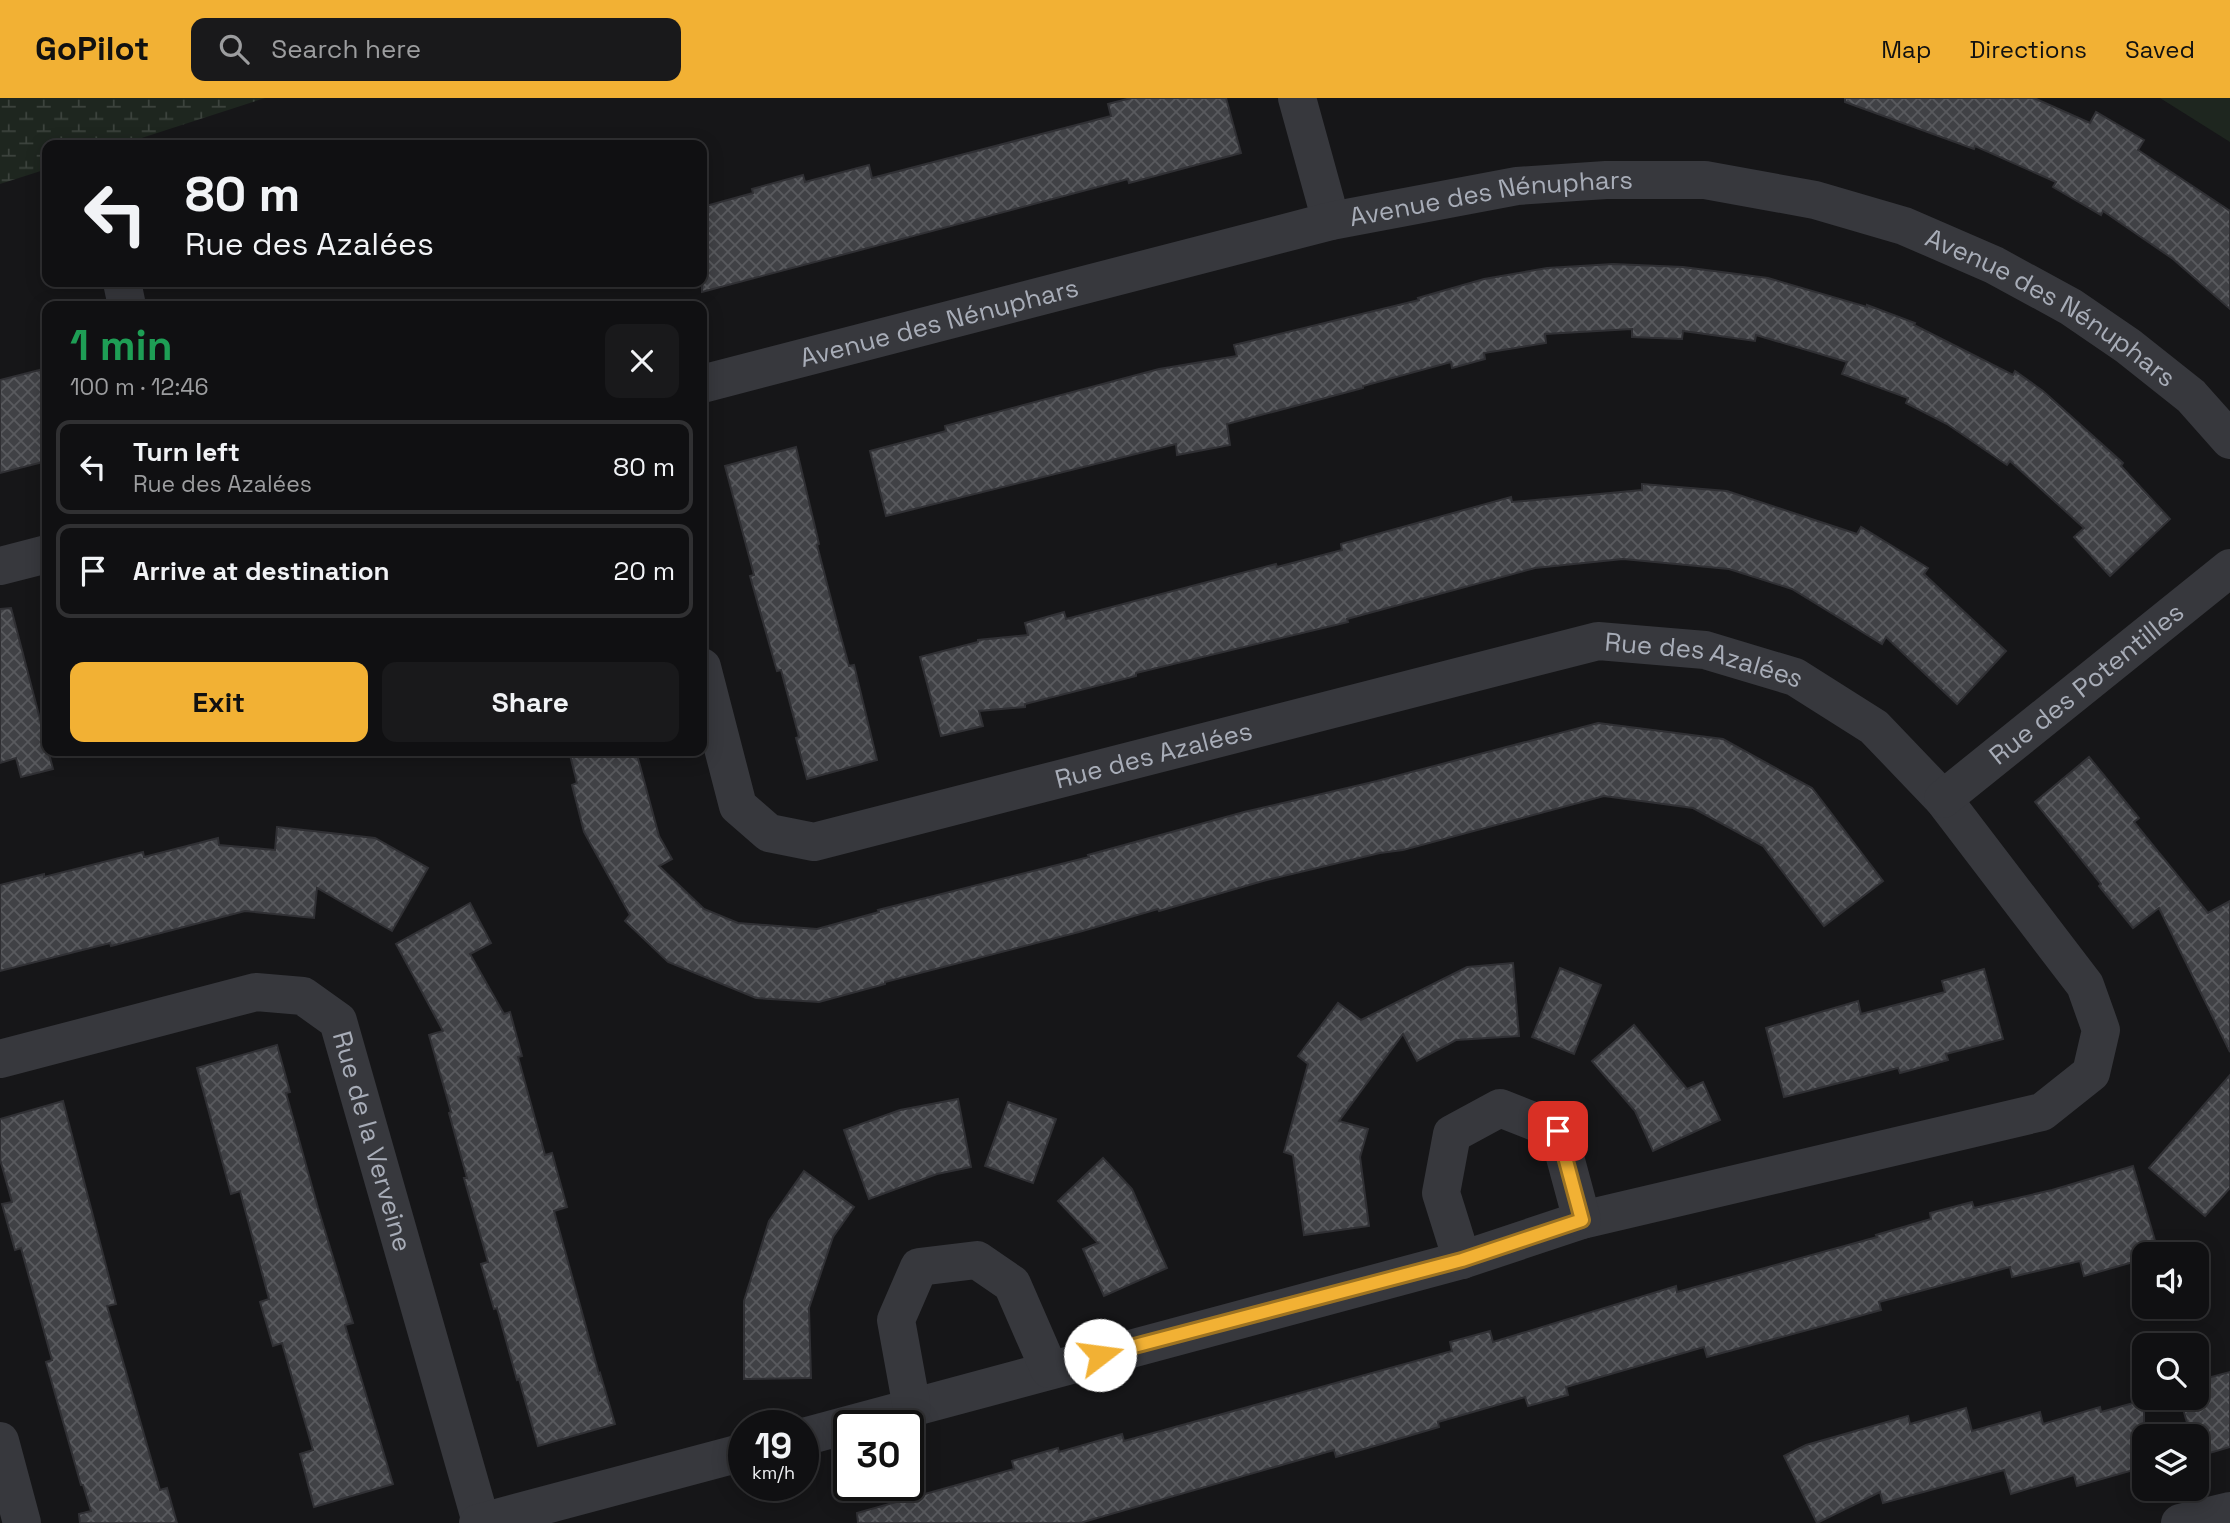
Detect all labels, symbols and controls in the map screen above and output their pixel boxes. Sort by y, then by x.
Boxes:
search box [191,18,681,81]
text: GoPilot [35,28,149,70]
icon: search [215,30,253,68]
text: Search here [271,32,421,66]
text: Map [1881,34,1931,65]
text: Directions [1969,34,2087,65]
text: Saved [2125,34,2195,65]
text: 80 m [185,163,300,225]
street label: Avenue des Nénuphars [1347,163,1633,234]
icon: left [70,168,161,259]
street label: Avenue des Nénuphars [1920,220,2183,394]
text: Rue des Azalées [185,224,434,264]
street label: Avenue des Nénuphars [796,270,1082,375]
text: 1 min [70,319,173,372]
button: close [605,324,679,398]
text: 100 m · 12:46 [70,372,209,402]
text: Turn left [133,435,240,469]
icon: left [74,448,112,486]
text: 80 m [613,450,675,484]
text: Rue des Azalées [133,469,312,499]
icon: arrive [74,552,112,590]
text: Arrive at destination [133,554,390,588]
text: 20 m [614,554,675,588]
street label: Rue des Potentilles [1982,595,2191,772]
street label: Rue des Azalées [1603,625,1811,696]
button: Exit [70,662,368,742]
button: Share [382,662,679,742]
street label: Rue des Azalées [1051,713,1256,797]
street label: Rue de la Verveine [325,1027,420,1256]
pin [1528,1101,1588,1161]
icon: arrive [1539,1112,1577,1150]
map controls [2132,1242,2209,1501]
button: sound [2132,1242,2209,1319]
position arrow [1063,1318,1137,1392]
button: search [2132,1333,2209,1410]
speed limit sign: 30 [833,1410,924,1501]
text: 19 [755,1424,792,1468]
button: layers [2132,1424,2209,1501]
text: km/h [752,1461,795,1484]

